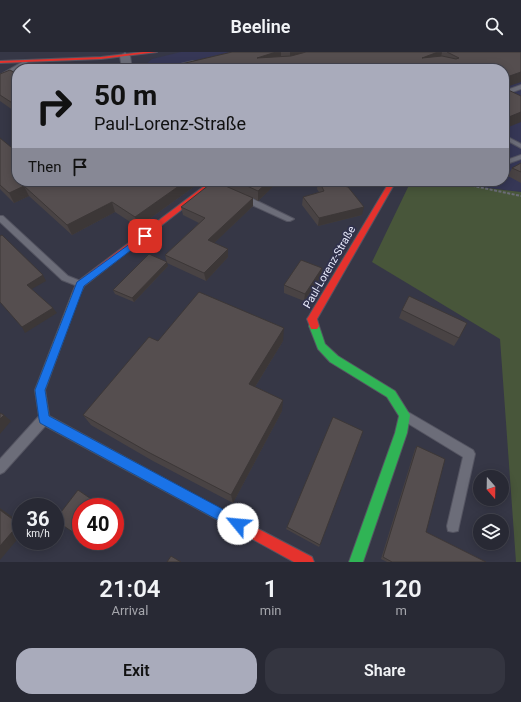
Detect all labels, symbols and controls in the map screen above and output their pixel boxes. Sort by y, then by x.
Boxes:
icon: back [16,15,38,37]
icon: search [483,15,505,37]
text: Beeline [231,16,290,37]
text: 50 m [94,79,157,112]
icon: right [28,80,80,132]
text: Paul-Lorenz-Straße [94,113,246,134]
icon: arrive [69,156,91,178]
text: Then [28,158,61,176]
pin [128,219,162,253]
street label: Paul-Lorenz-Straße [301,224,358,311]
icon: arrive [134,225,156,247]
north arrow [473,470,509,506]
map controls [473,470,509,550]
speed limit sign: 40 [72,498,124,550]
position arrow [217,503,259,545]
text: 36 [27,507,49,531]
button: layers [473,514,509,550]
text: km/h [26,528,50,539]
text: 21:04 [99,575,161,603]
text: 1 [264,575,277,603]
text: 120 [381,575,422,603]
text: Arrival [111,603,148,618]
text: min [260,603,281,618]
text: m [396,603,407,618]
button: Exit [16,648,257,694]
button: Share [265,648,505,694]

